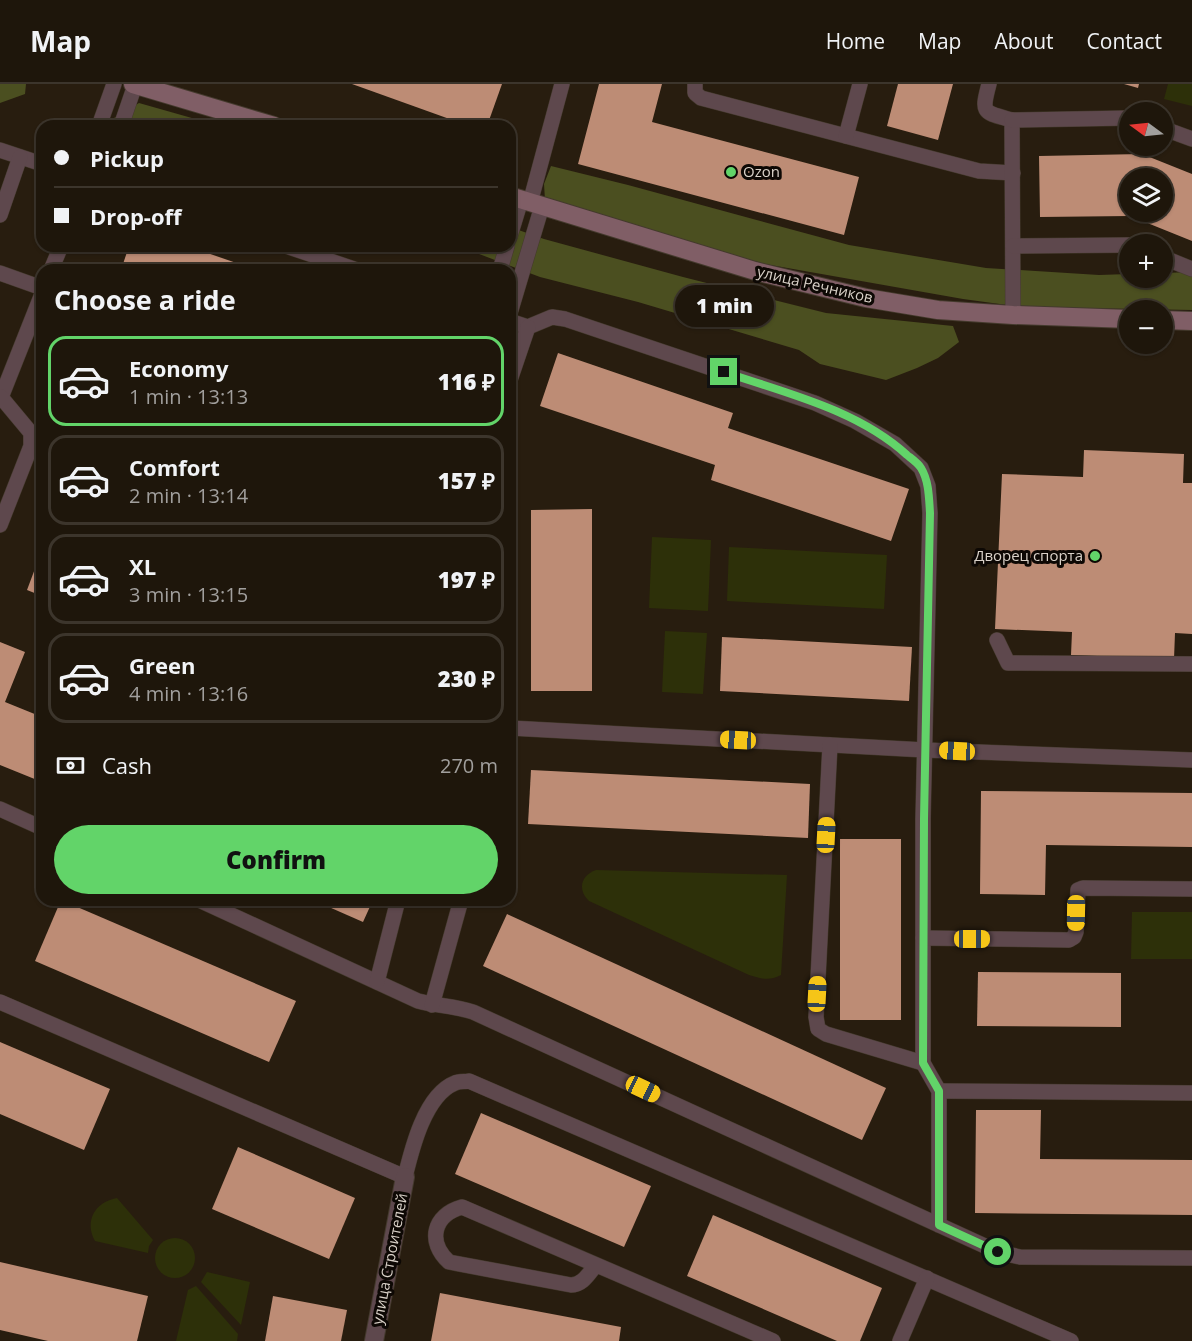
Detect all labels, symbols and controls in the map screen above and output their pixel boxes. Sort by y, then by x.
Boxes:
text: Map [30,22,91,60]
text: Home [826,27,885,55]
text: Map [918,27,961,55]
text: About [994,27,1054,55]
text: Contact [1087,27,1162,55]
north arrow [1119,102,1173,156]
map controls [1119,102,1173,354]
text: Pickup [90,143,164,173]
place label: Ozon [743,161,780,181]
marker: Ozon [724,165,738,179]
button: layers [1119,168,1173,222]
text: Drop-off [90,201,182,231]
button: + [1119,234,1173,288]
street label: улица Речников [755,261,875,307]
text: Choose a ride [54,281,236,318]
callout: 1 min [674,285,774,327]
text: 1 min [696,292,753,319]
button: − [1119,300,1173,354]
text: Economy [129,353,228,383]
icon: car [57,354,111,408]
route end [710,358,737,385]
text: 116 ₽ [438,366,495,396]
text: 1 min · 13:13 [129,383,248,410]
text: Comfort [129,452,220,482]
icon: car [57,453,111,507]
text: 157 ₽ [438,465,495,495]
text: 2 min · 13:14 [129,482,248,509]
place label: Дворец спорта [974,545,1083,565]
marker: Дворец спорта [1088,549,1102,563]
text: XL [129,551,156,581]
icon: car [57,552,111,606]
text: 197 ₽ [438,564,495,594]
text: 3 min · 13:15 [129,581,248,608]
text: Green [129,650,195,680]
icon: car [57,651,111,705]
text: 230 ₽ [438,663,495,693]
text: 4 min · 13:16 [129,680,248,707]
car [720,730,756,750]
car [939,741,975,761]
icon: cash [54,749,87,782]
text: Cash [102,750,152,780]
text: 270 m [440,752,498,779]
car [816,817,836,853]
button: Confirm [54,825,498,894]
car [1067,895,1085,931]
car [954,930,990,948]
car [807,976,827,1012]
car [623,1073,663,1105]
street label: улица Строителей [366,1191,412,1326]
route start [984,1238,1011,1265]

